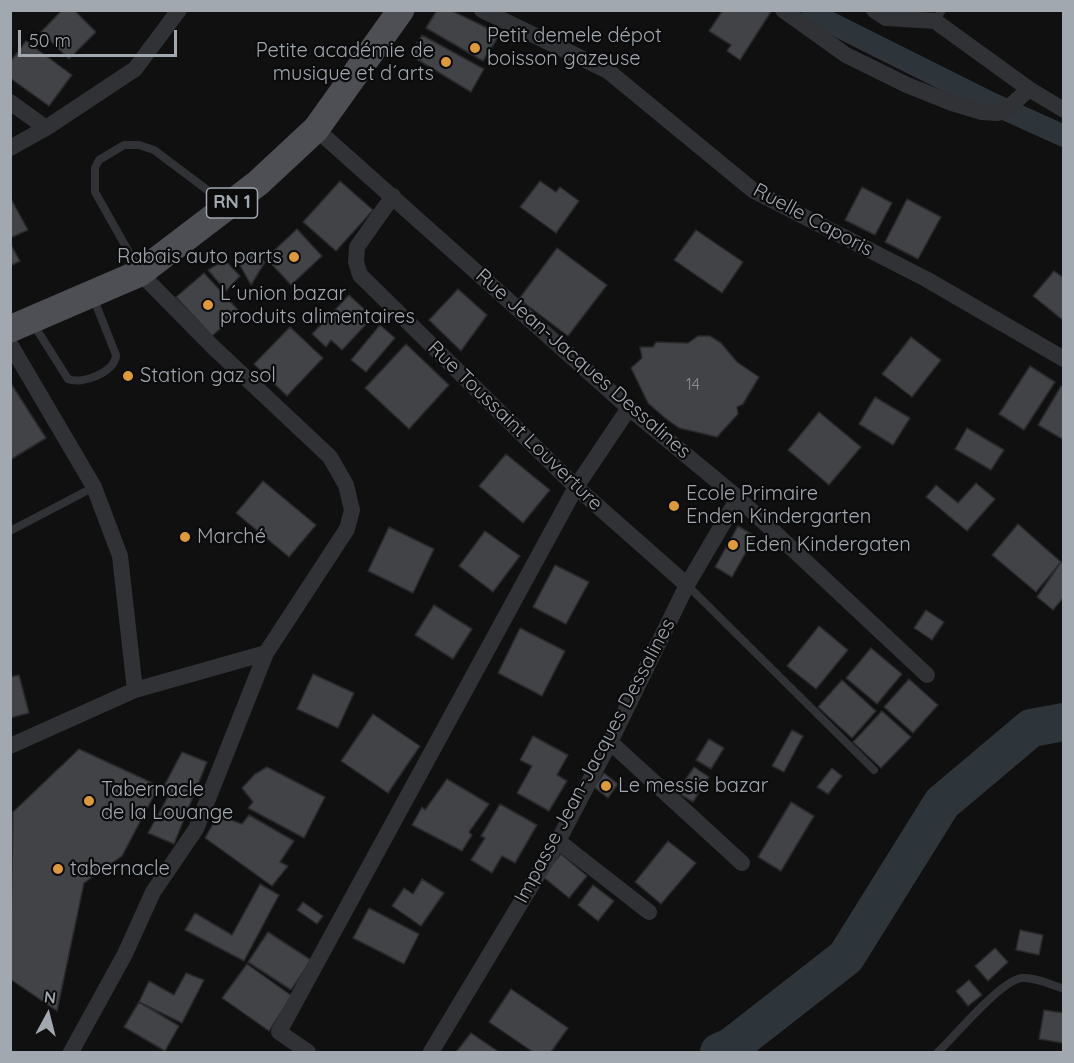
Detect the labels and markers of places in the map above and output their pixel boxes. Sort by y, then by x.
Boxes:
place label: Petit demele dépot boisson gazeuse [487,24,662,71]
place label: Petite académie de musique et d´arts [256,39,434,86]
marker: Petit demele dépot boisson gazeuse [468,41,482,55]
marker: Petite académie de musique et d´arts [439,55,453,69]
place label: Rabais auto parts [117,245,282,269]
marker: Rabais auto parts [287,250,301,264]
place label: L´union bazar produits alimentaires [220,282,415,329]
marker: L´union bazar produits alimentaires [201,298,215,312]
place label: Station gaz sol [140,364,276,388]
marker: Station gaz sol [121,369,135,383]
place label: Ecole Primaire Enden Kindergarten [686,482,871,529]
marker: Ecole Primaire Enden Kindergarten [667,499,681,513]
place label: Marché [197,525,266,549]
marker: Marché [178,530,192,544]
place label: Eden Kindergaten [745,533,911,557]
marker: Eden Kindergaten [726,538,740,552]
place label: Le messie bazar [618,774,768,798]
place label: Tabernacle de la Louange [101,778,233,825]
marker: Le messie bazar [599,779,613,793]
marker: Tabernacle de la Louange [82,794,96,808]
place label: tabernacle [70,857,170,881]
marker: tabernacle [51,862,65,876]

